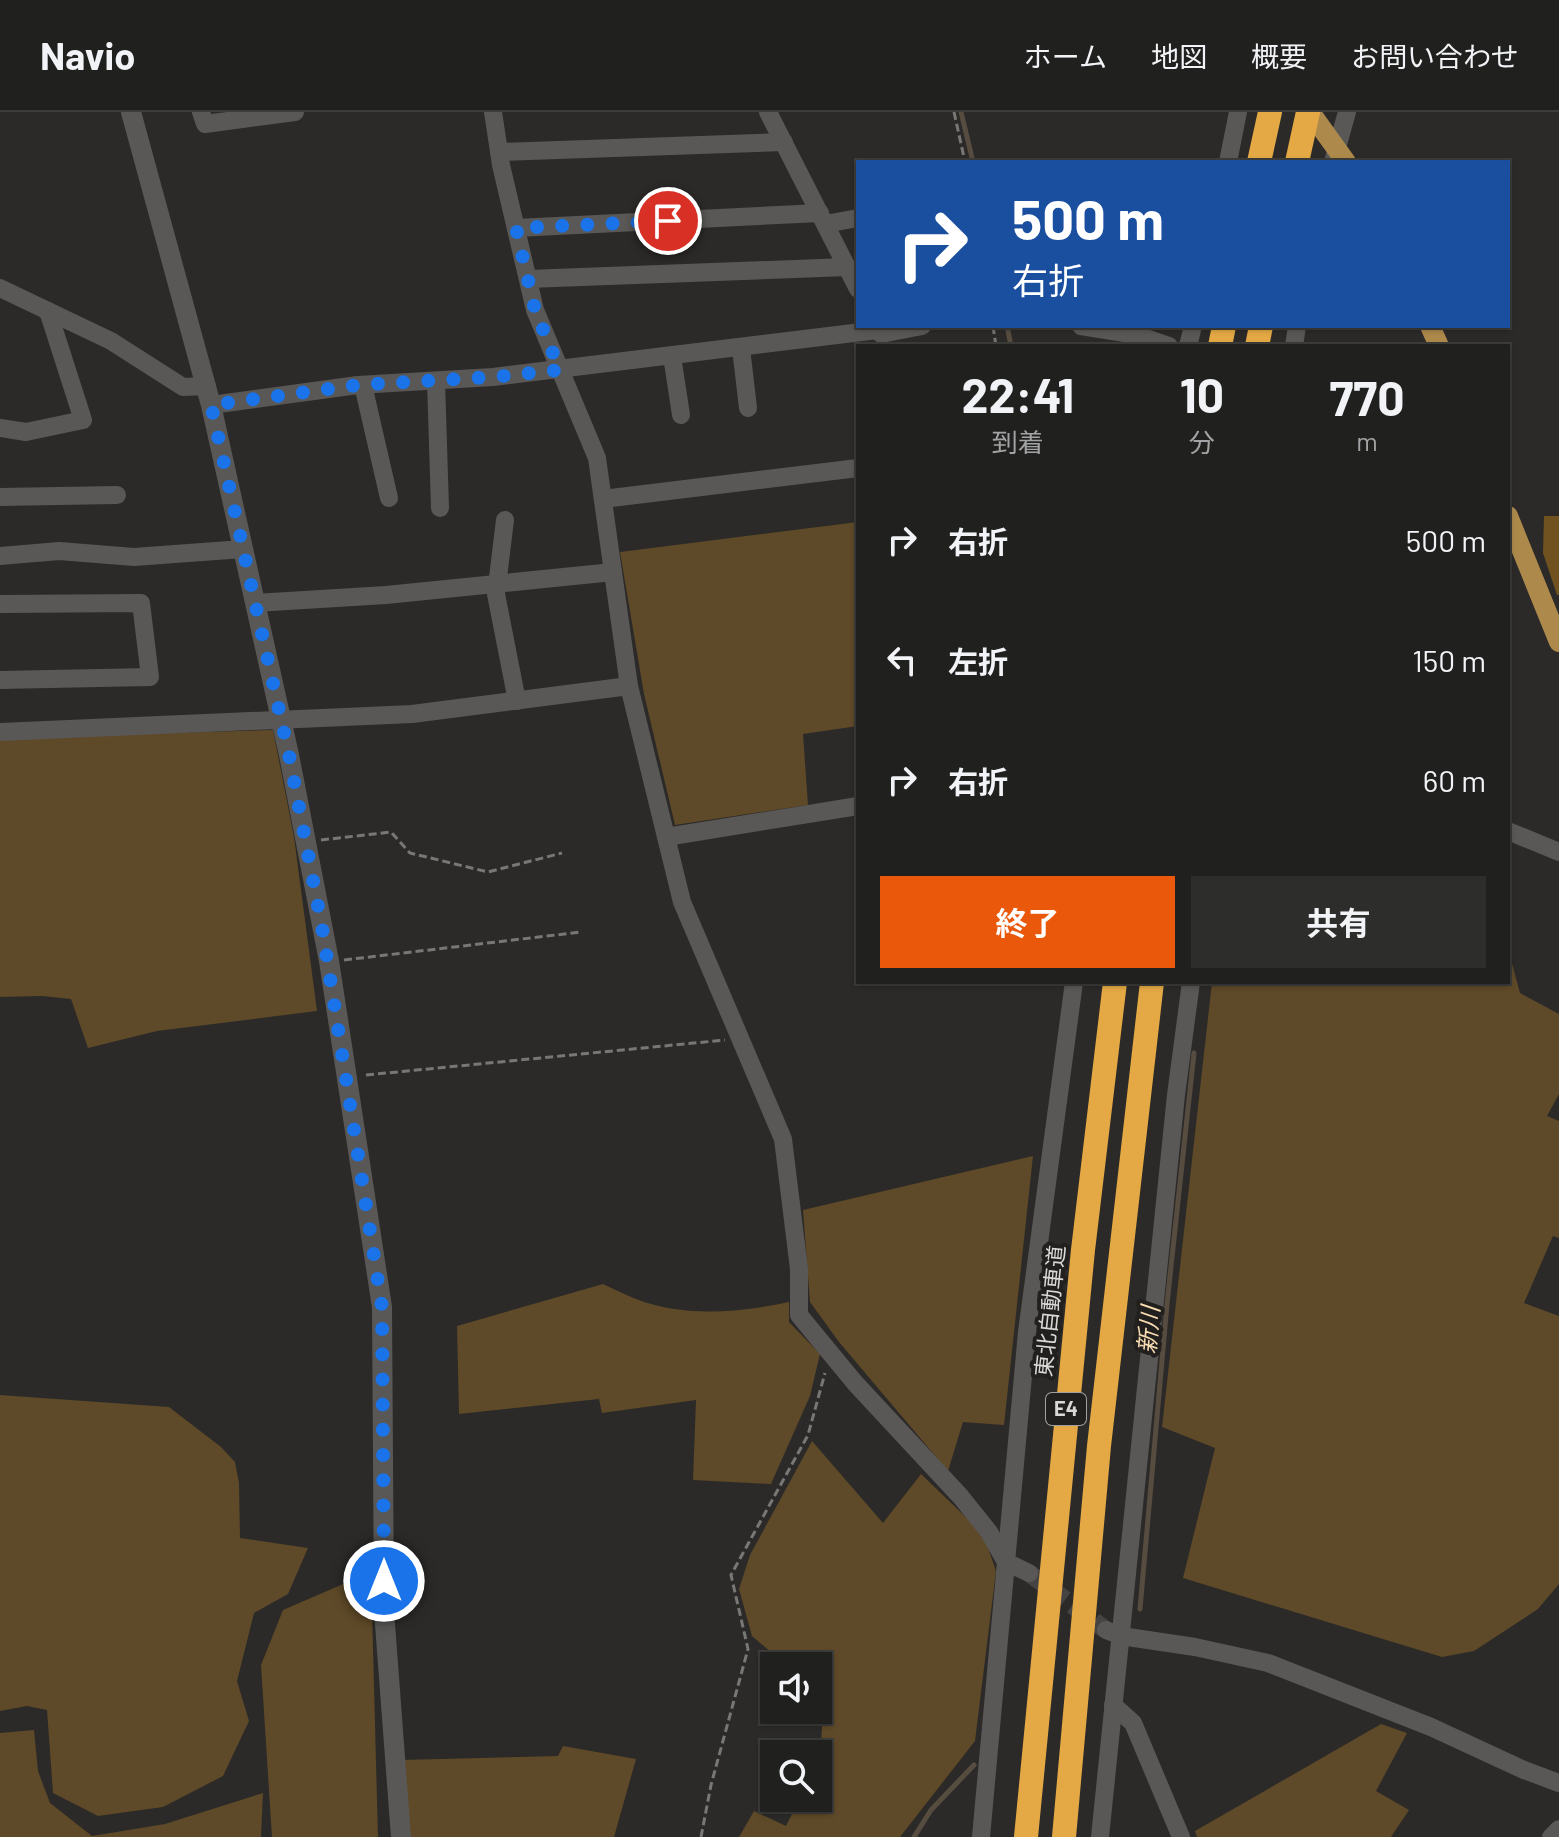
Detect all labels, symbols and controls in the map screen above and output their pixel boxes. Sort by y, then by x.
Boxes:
text: Navio [40,32,135,78]
text: ホーム [1024,39,1107,73]
text: 地図 [1151,39,1207,73]
text: 概要 [1251,39,1307,73]
text: お問い合わせ [1351,39,1519,73]
text: 500 m [1012,184,1164,251]
pin [634,187,702,255]
icon: right [880,192,984,296]
icon: arrive [646,199,690,243]
text: 右折 [1012,258,1084,301]
text: 22:41 [962,365,1074,423]
text: 10 [1180,365,1224,423]
text: 770 [1330,368,1405,426]
text: m [1356,425,1378,456]
text: 到着 [992,426,1044,457]
text: 分 [1189,426,1215,457]
icon: right [880,518,924,562]
text: 500 m [1406,522,1486,558]
text: 右折 [948,523,1008,559]
icon: left [880,638,924,682]
text: 150 m [1412,642,1486,678]
text: 左折 [948,643,1008,679]
icon: right [880,758,924,802]
text: 60 m [1423,762,1486,798]
text: 右折 [948,763,1008,799]
button: 終了 [880,876,1175,968]
button: 共有 [1191,876,1486,968]
street label: 東北自動車道 [1029,1244,1069,1378]
water label: 新川 [1131,1302,1164,1355]
road number: E4 [1046,1393,1086,1425]
position arrow [342,1539,426,1623]
map controls [760,1652,832,1812]
button: sound [760,1652,832,1724]
button: search [760,1740,832,1812]

